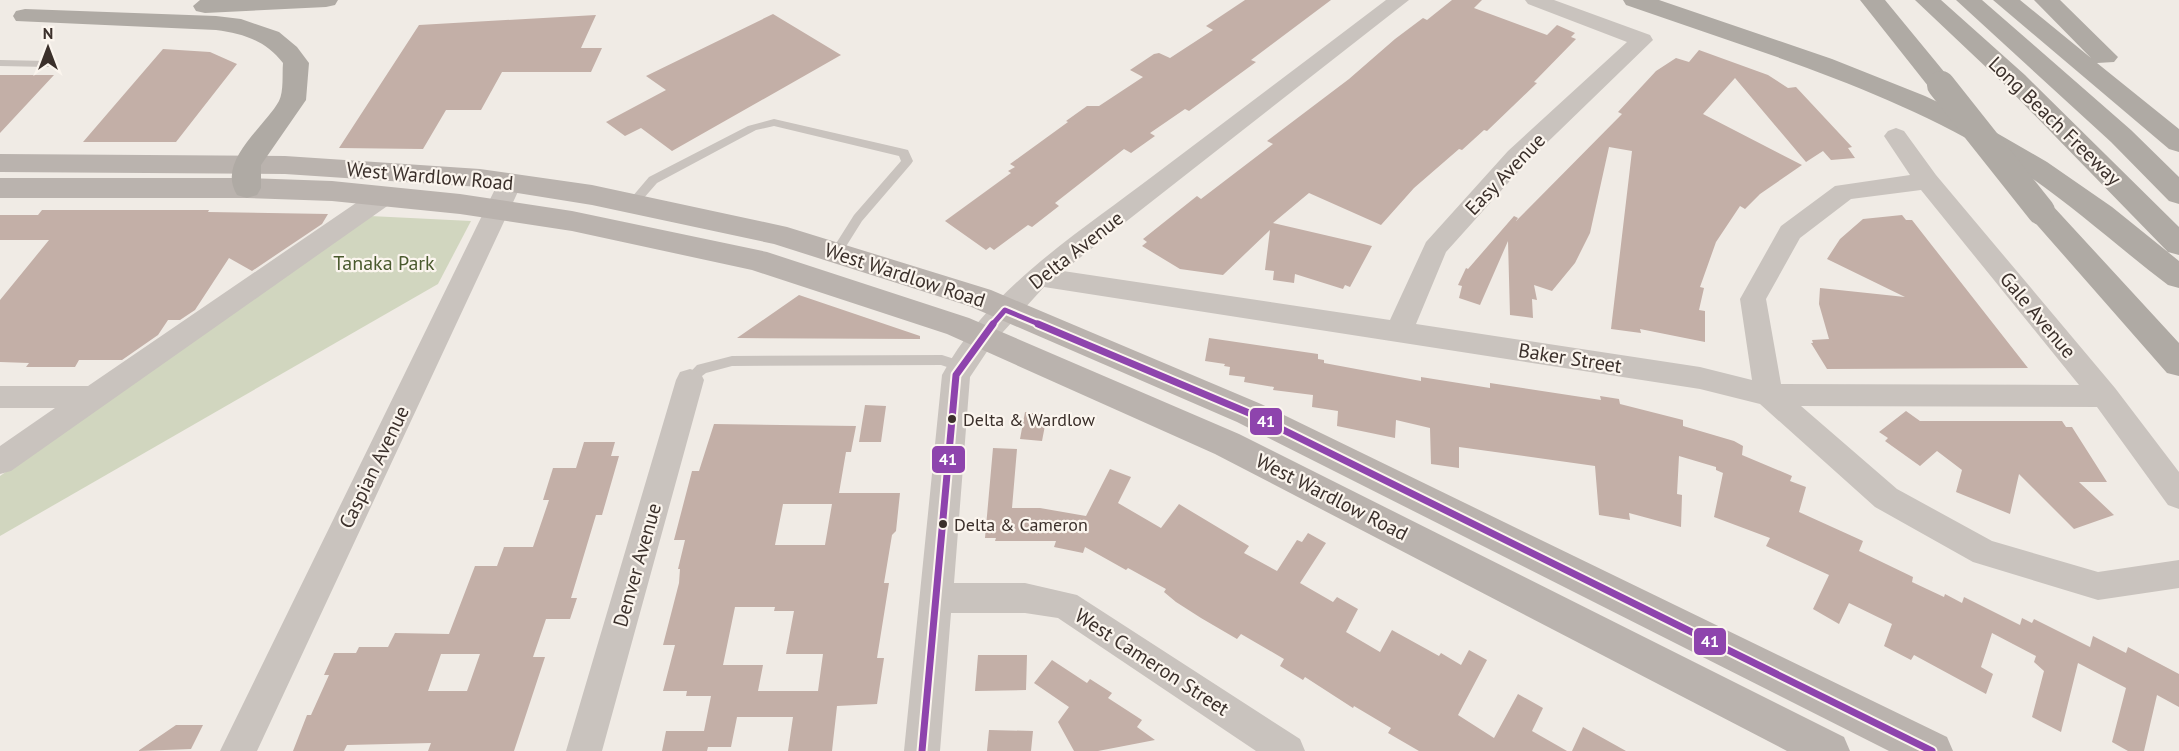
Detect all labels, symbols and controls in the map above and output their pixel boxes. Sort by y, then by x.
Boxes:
north arrow [18,18,78,78]
text: N [43,23,53,43]
street label: Long Beach Freeway [1983,51,2127,192]
street label: Easy Avenue [1459,127,1551,221]
street label: West Wardlow Road [345,156,515,196]
street label: Delta Avenue [1023,205,1129,295]
street label: West Wardlow Road [821,237,989,313]
park label: Tanaka Park [333,250,435,276]
street label: Gale Avenue [1994,266,2082,364]
street label: Baker Street [1516,337,1624,379]
street label: Caspian Avenue [333,401,415,533]
line badge: 41 [1249,407,1283,436]
place label: Delta & Wardlow [963,408,1096,431]
text: 41 [1257,411,1275,431]
marker: Delta & Wardlow [946,413,958,425]
line badge: 41 [931,445,966,474]
street label: West Wardlow Road [1251,447,1413,547]
text: 41 [939,449,957,469]
street label: Denver Avenue [607,500,667,630]
place label: Delta & Cameron [954,513,1088,536]
marker: Delta & Cameron [937,518,949,530]
street label: West Cameron Street [1070,602,1234,722]
line badge: 41 [1693,627,1727,656]
text: 41 [1701,631,1719,651]

